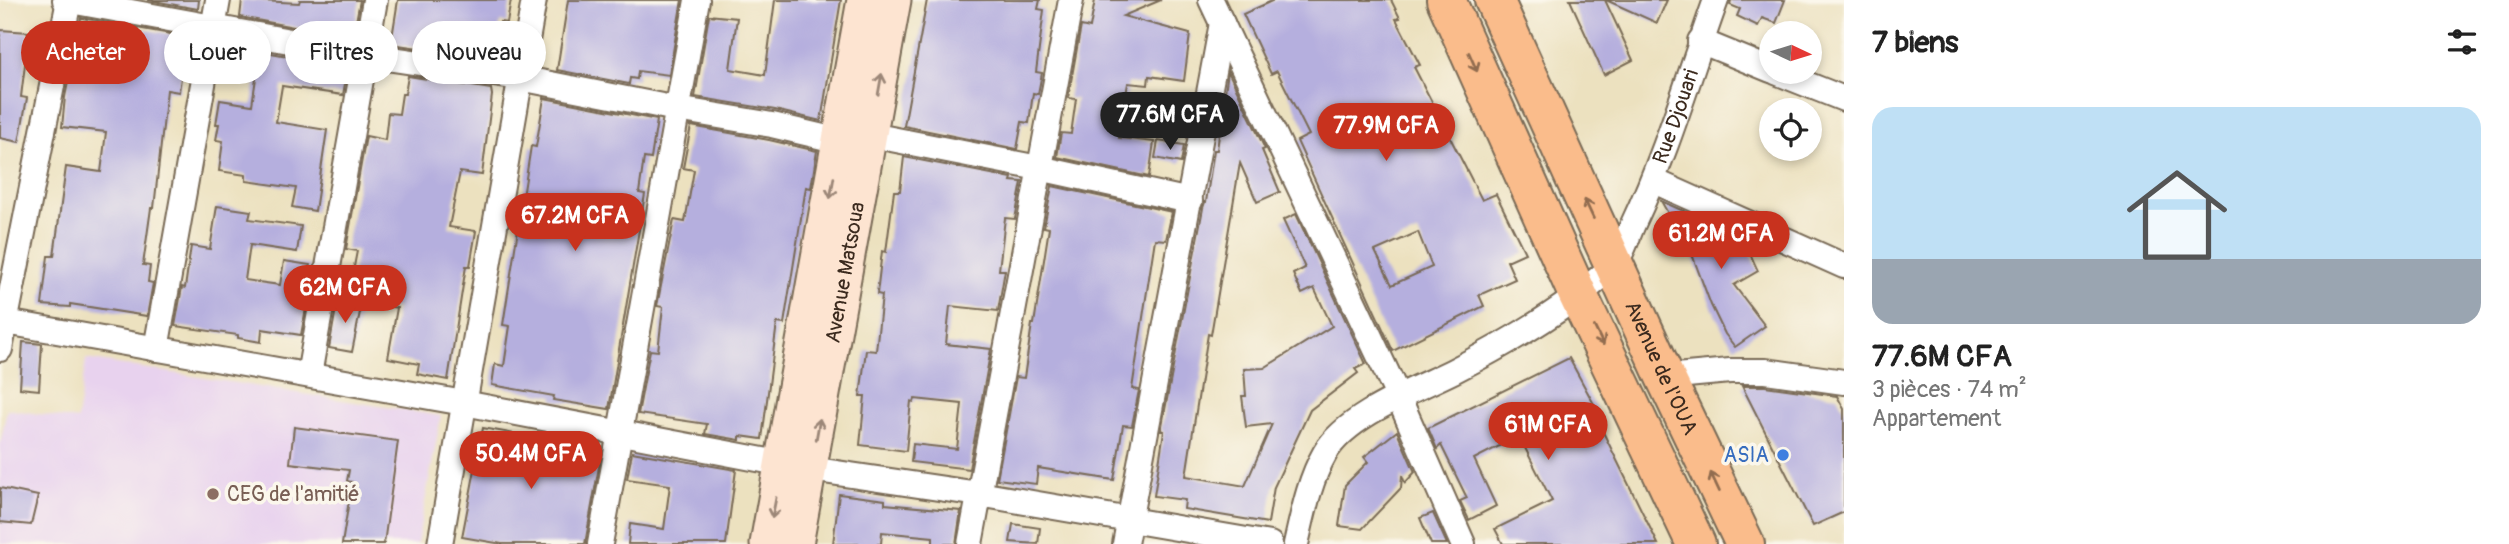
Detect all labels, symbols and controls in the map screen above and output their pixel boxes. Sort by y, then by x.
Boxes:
chip: Acheter [21,21,150,84]
chip: Louer [164,21,271,84]
chip: Filtres [285,21,398,84]
chip: Nouveau [412,21,546,84]
north arrow [1759,21,1822,84]
map controls [1759,21,1822,161]
icon: filters [2443,23,2481,61]
text: 7 biens [1872,24,1958,61]
one-way arrow [1467,51,1480,72]
street label: Rue Djouari [1646,65,1705,168]
one-way arrow [874,73,887,96]
pin: 77.6M CFA [1090,92,1250,152]
button: locate [1759,98,1822,161]
text: 77.6M CFA [1116,100,1224,129]
pin: 77.9M CFA [1306,104,1466,163]
text: 77.9M CFA [1333,111,1439,140]
icon: home [2114,152,2240,278]
one-way arrow [824,176,838,199]
pin: 67.2M CFA [495,194,655,253]
one-way arrow [1582,199,1595,220]
street label: Avenue Matsoua [819,200,871,345]
text: 67.2M CFA [521,201,629,230]
pin: 61.2M CFA [1641,212,1801,271]
text: 61.2M CFA [1669,219,1773,248]
pin: 62M CFA [280,266,410,325]
text: 62M CFA [300,273,390,302]
street label: Avenue de l'OUA [1619,296,1704,439]
one-way arrow [1592,325,1606,346]
text: 77.6M CFA [1872,338,2012,375]
text: 3 pièces · 74 m² [1872,375,2027,404]
pin: 61M CFA [1483,402,1613,462]
text: Appartement [1872,404,2001,433]
text: 61M CFA [1505,410,1591,439]
one-way arrow [811,418,825,441]
pin: 50.4M CFA [451,432,611,491]
text: 50.4M CFA [475,439,587,468]
place label: ASIA [1724,442,1769,469]
marker: ASIA [1775,447,1791,463]
one-way arrow [1708,472,1722,493]
place label: CEG de l'amitié [227,481,359,508]
marker: CEG de l'amitié [205,486,221,502]
one-way arrow [767,496,780,519]

